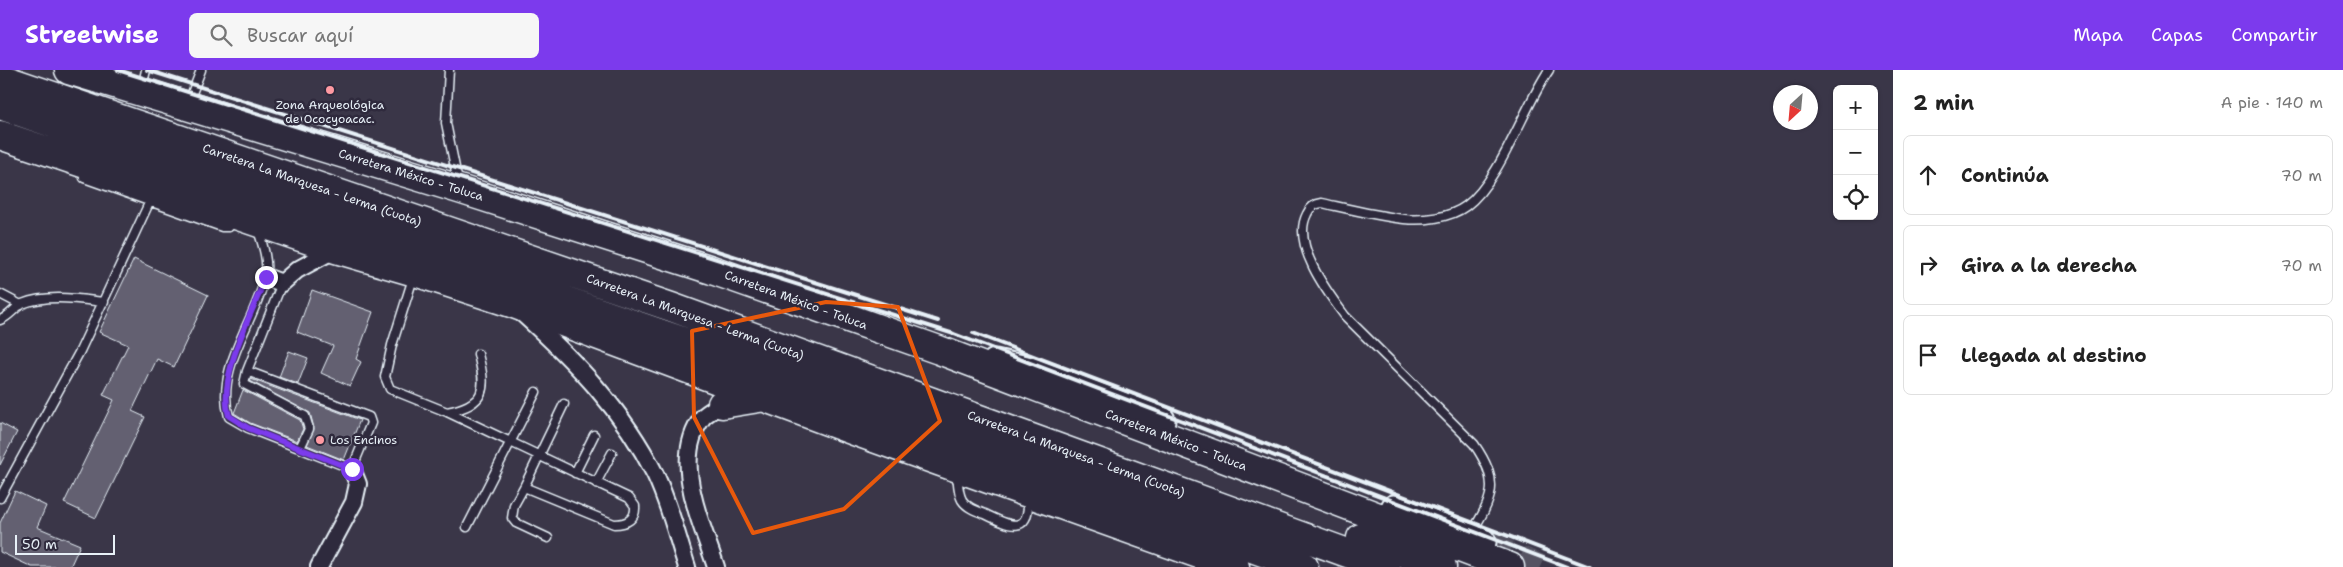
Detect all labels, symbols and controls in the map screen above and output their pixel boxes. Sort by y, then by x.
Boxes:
search box [189,13,539,58]
text: Streetwise [25,19,159,51]
icon: search [207,21,235,49]
text: Buscar aquí [247,23,353,48]
text: Mapa [2073,23,2123,47]
text: Capas [2151,23,2203,47]
text: Compartir [2231,23,2318,47]
marker: Zona Arqueológica de Ococyoacac. [324,84,336,96]
north arrow [1773,85,1818,130]
map controls [1833,85,1878,220]
button: + [1833,85,1878,130]
text: 2 min [1913,89,1974,117]
text: A pie · 140 m [2221,92,2323,113]
place label: Zona Arqueológica de Ococyoacac. [276,97,385,127]
button: − [1833,130,1878,175]
street label: Carretera La Marquesa - Lerma (Cuota) [200,140,424,230]
street label: Carretera México - Toluca [337,145,486,205]
icon: ahead [1914,161,1942,189]
text: Continúa [1961,163,2049,188]
text: 70 m [2281,165,2322,186]
button: locate [1833,175,1878,220]
icon: right [1914,251,1942,279]
text: Gira a la derecha [1961,253,2137,278]
text: 70 m [2281,255,2322,276]
route end [255,266,278,289]
street label: Carretera México - Toluca [722,267,870,333]
street label: Carretera La Marquesa - Lerma (Cuota) [584,270,806,364]
icon: arrive [1914,341,1942,369]
text: Llegada al destino [1961,343,2147,368]
street label: Carretera México - Toluca [1103,406,1250,475]
street label: Carretera La Marquesa - Lerma (Cuota) [965,407,1187,501]
place label: Los Encinos [330,432,397,448]
marker: Los Encinos [314,434,326,446]
route start [341,458,364,481]
scale bar [15,532,115,555]
text: 50 m [22,535,57,553]

